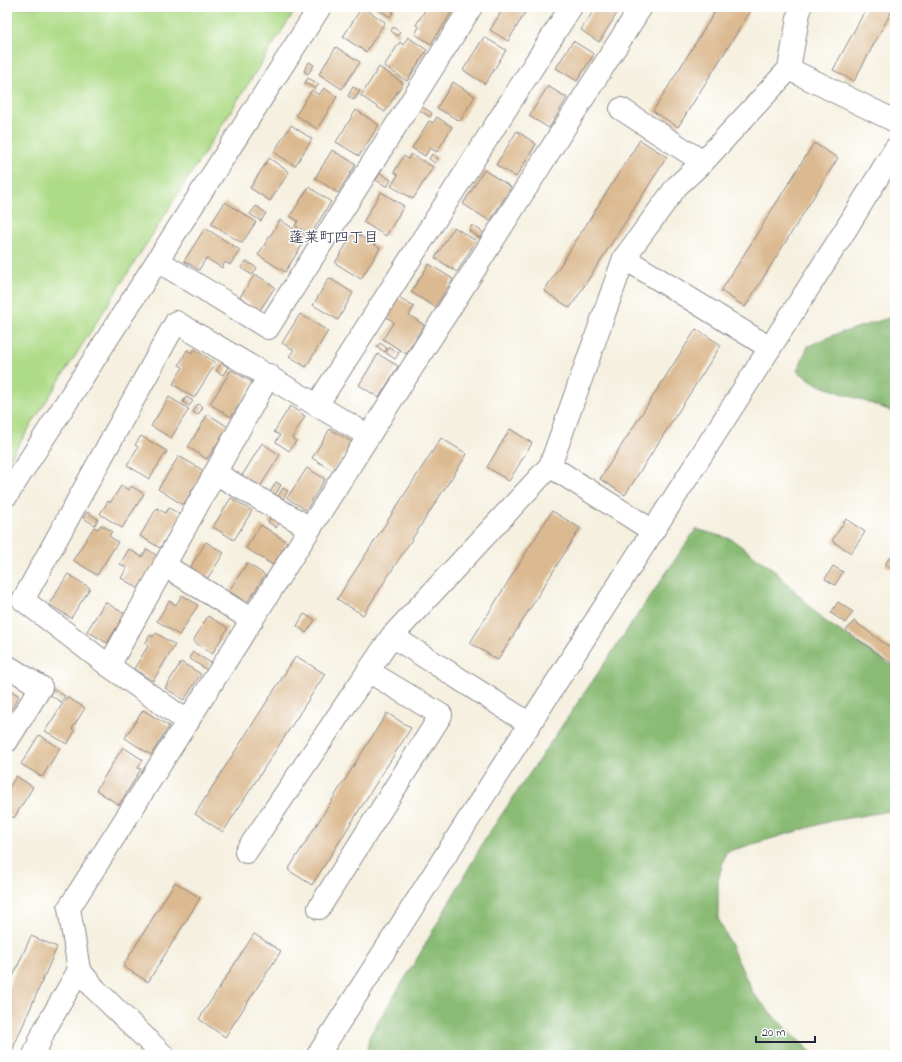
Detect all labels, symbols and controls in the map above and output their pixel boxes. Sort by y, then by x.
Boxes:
district label: 蓬莱町四丁目 [289,227,379,249]
scale bar [756,1018,815,1044]
text: 20 m [762,1024,785,1042]

